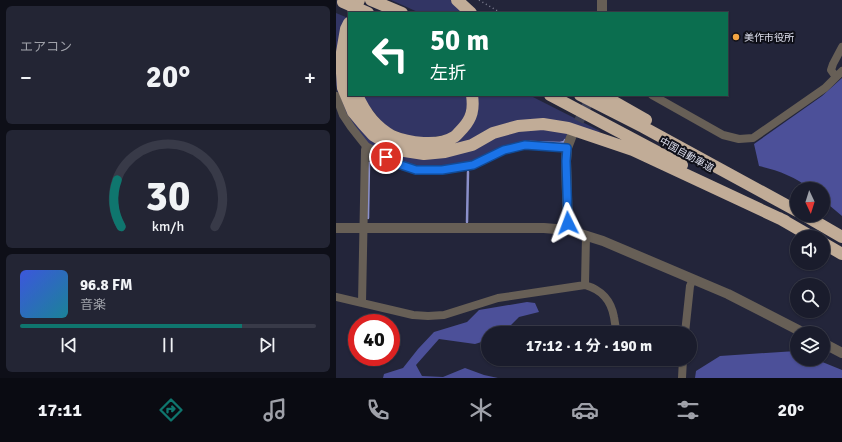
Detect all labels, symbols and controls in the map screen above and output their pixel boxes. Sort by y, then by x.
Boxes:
text: 50 m [430,24,489,58]
icon: left [364,28,416,80]
marker: 美作市役所 [731,32,741,42]
place label: 美作市役所 [744,32,794,44]
text: エアコン [20,39,72,55]
text: 20° [146,59,190,96]
text: 左折 [430,62,466,84]
text: − [20,64,32,91]
text: + [304,64,316,91]
street label: 中国自動車道 [657,135,716,175]
pin [369,140,403,174]
icon: arrive [375,146,397,168]
text: 30 [146,171,190,222]
north arrow [790,182,830,222]
map controls [790,182,830,366]
position arrow [547,202,589,244]
text: km/h [152,218,184,235]
button: sound [790,230,830,270]
text: 96.8 FM [80,276,132,294]
button: search [790,278,830,318]
text: 音楽 [80,297,106,313]
speed limit sign: 40 [348,314,400,366]
button: layers [790,326,830,366]
icon: previous [58,334,80,356]
icon: pause [157,334,179,356]
icon: next [256,334,278,356]
text: 17:12 · 1 分 · 190 m [526,337,652,355]
icon: directions [157,396,185,424]
icon: music [261,396,289,424]
icon: phone [364,396,392,424]
icon: climate [467,396,495,424]
icon: car [571,396,599,424]
icon: filters [674,396,702,424]
text: 17:11 [38,399,82,421]
text: 20° [778,399,804,421]

